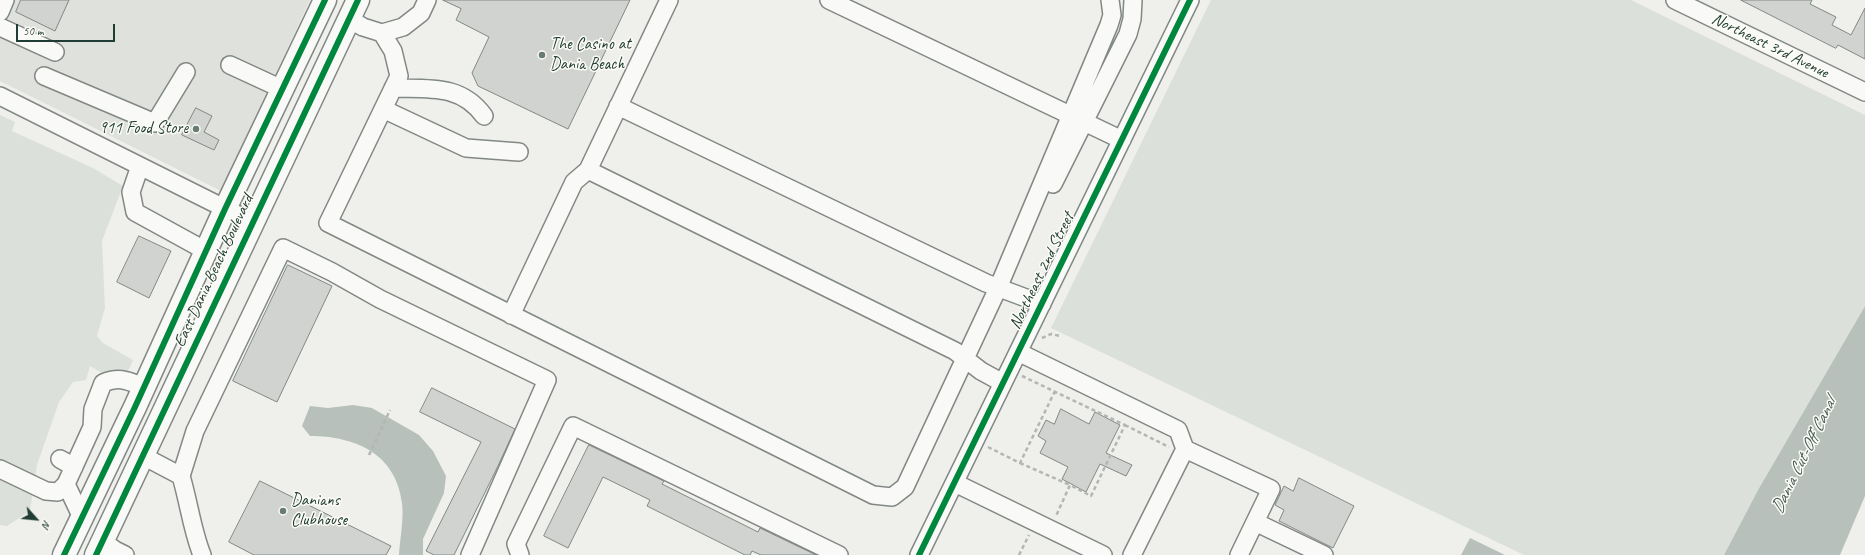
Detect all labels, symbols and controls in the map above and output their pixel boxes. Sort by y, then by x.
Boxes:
street label: Northeast 3rd Avenue [1708,9,1832,83]
scale bar [18,16,117,42]
text: 50 m [23,23,43,39]
place label: The Casino at Dania Beach [550,35,631,75]
marker: The Casino at Dania Beach [537,50,547,60]
place label: 911 Food Store [99,119,188,139]
marker: 911 Food Store [191,124,201,134]
street label: East Dania Beach Boulevard [170,192,258,350]
street label: Northeast 2nd Street [1005,210,1079,332]
water label: Dania Cut-Off Canal [1767,395,1841,517]
place label: Danians Clubhouse [291,491,347,531]
north arrow [16,499,56,539]
marker: Danians Clubhouse [278,506,288,516]
text: N [39,518,54,531]

